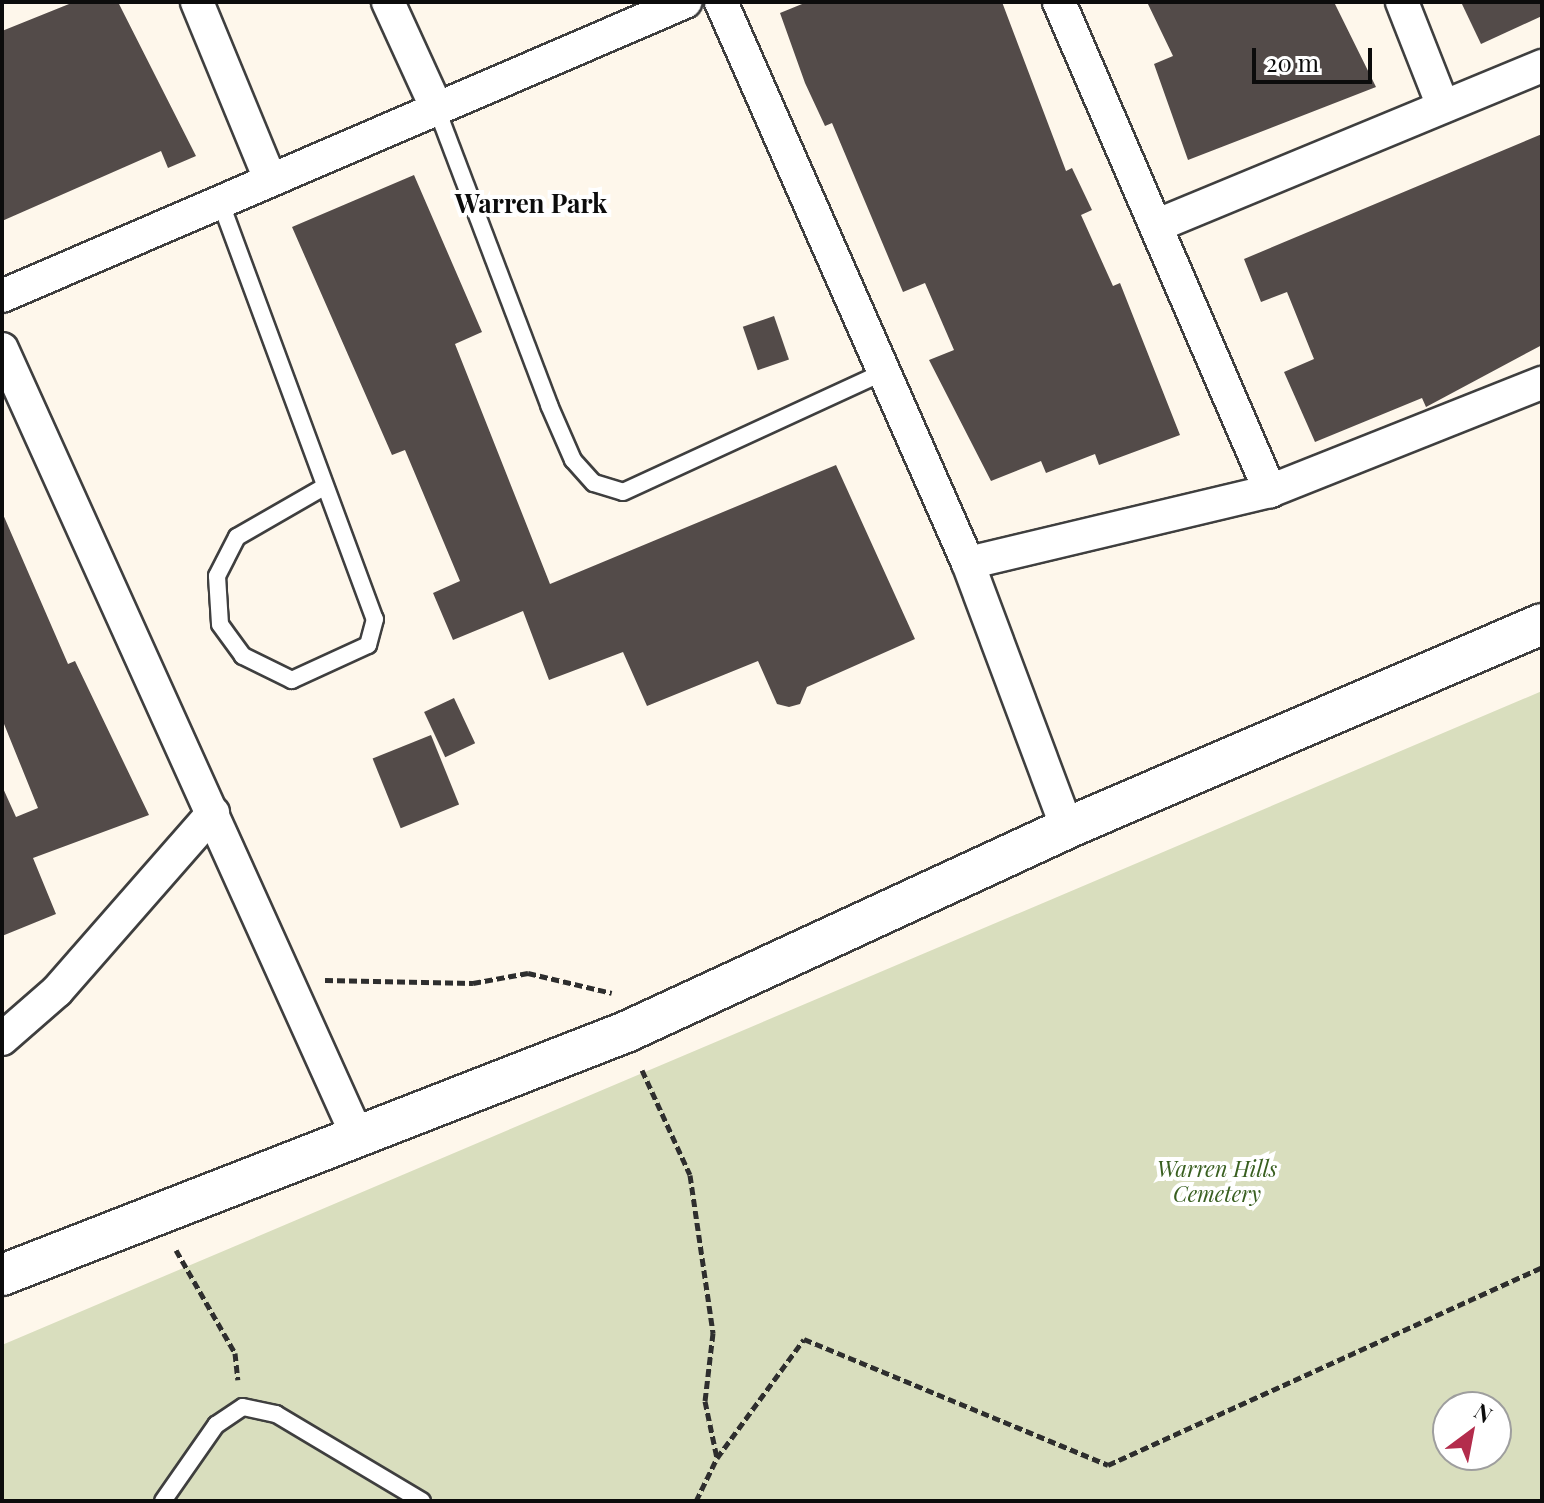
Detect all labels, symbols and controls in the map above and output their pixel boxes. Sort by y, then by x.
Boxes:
scale bar [1256,32,1376,82]
text: 20 m [1266,46,1319,78]
district label: Warren Park [455,187,607,219]
park label: Warren Hills Cemetery [1157,1155,1277,1206]
north arrow [1432,1391,1512,1471]
text: N [1469,1395,1498,1429]

